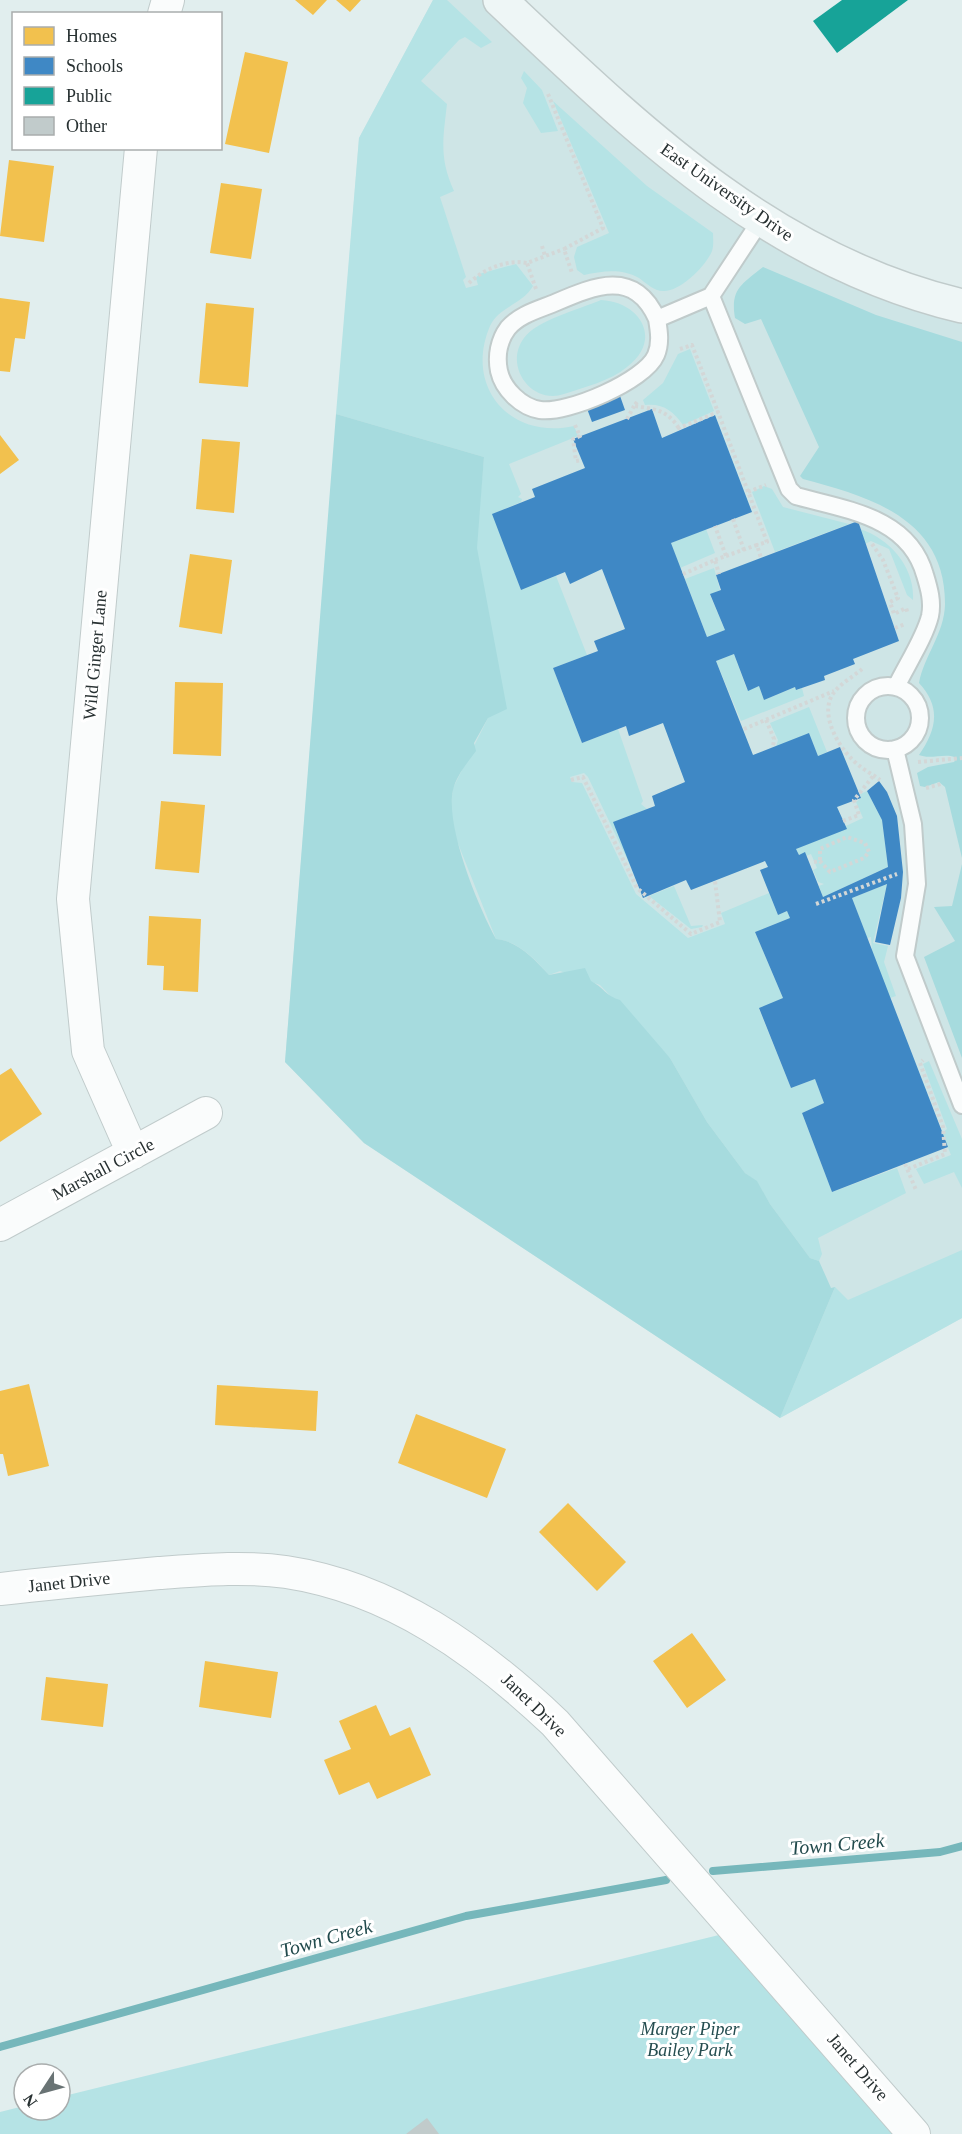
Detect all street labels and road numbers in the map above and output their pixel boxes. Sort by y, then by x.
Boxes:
street label: East University Drive [657,139,797,245]
street label: Wild Ginger Lane [79,589,111,721]
street label: Marshall Circle [49,1134,157,1204]
street label: Janet Drive [27,1568,111,1596]
street label: Janet Drive [497,1669,571,1741]
street label: Janet Drive [823,2029,893,2105]

